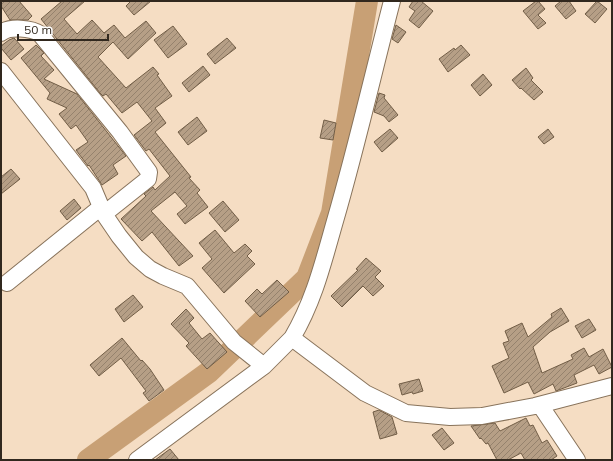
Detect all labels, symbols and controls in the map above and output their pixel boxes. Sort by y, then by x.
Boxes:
scale bar [18,16,108,42]
text: 50 m [24,22,52,37]

